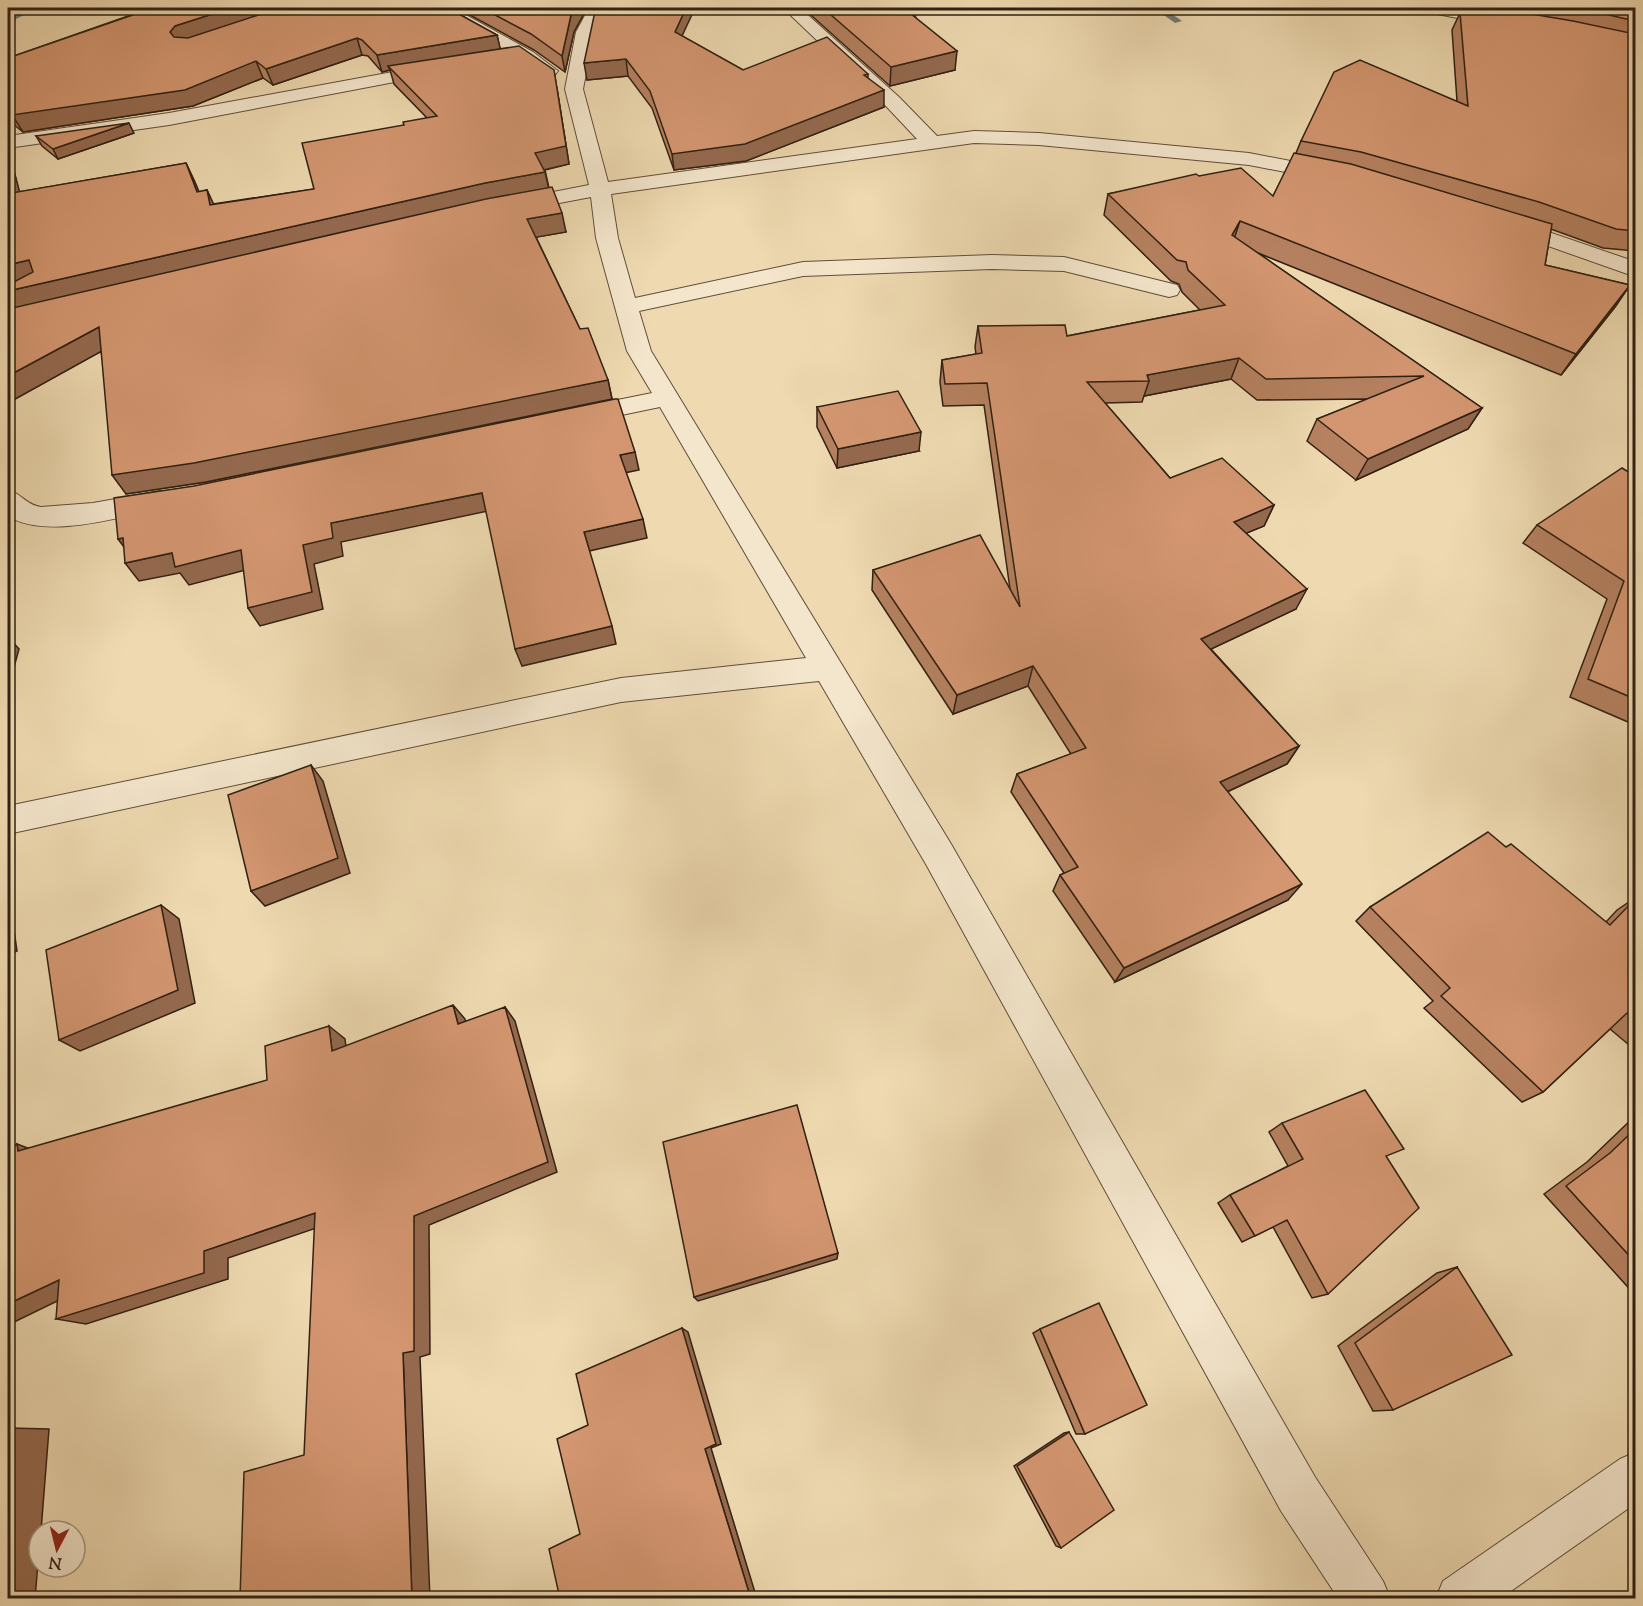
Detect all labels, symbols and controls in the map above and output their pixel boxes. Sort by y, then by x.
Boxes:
north arrow [27,1519,87,1579]
text: N [48,1549,63,1574]

